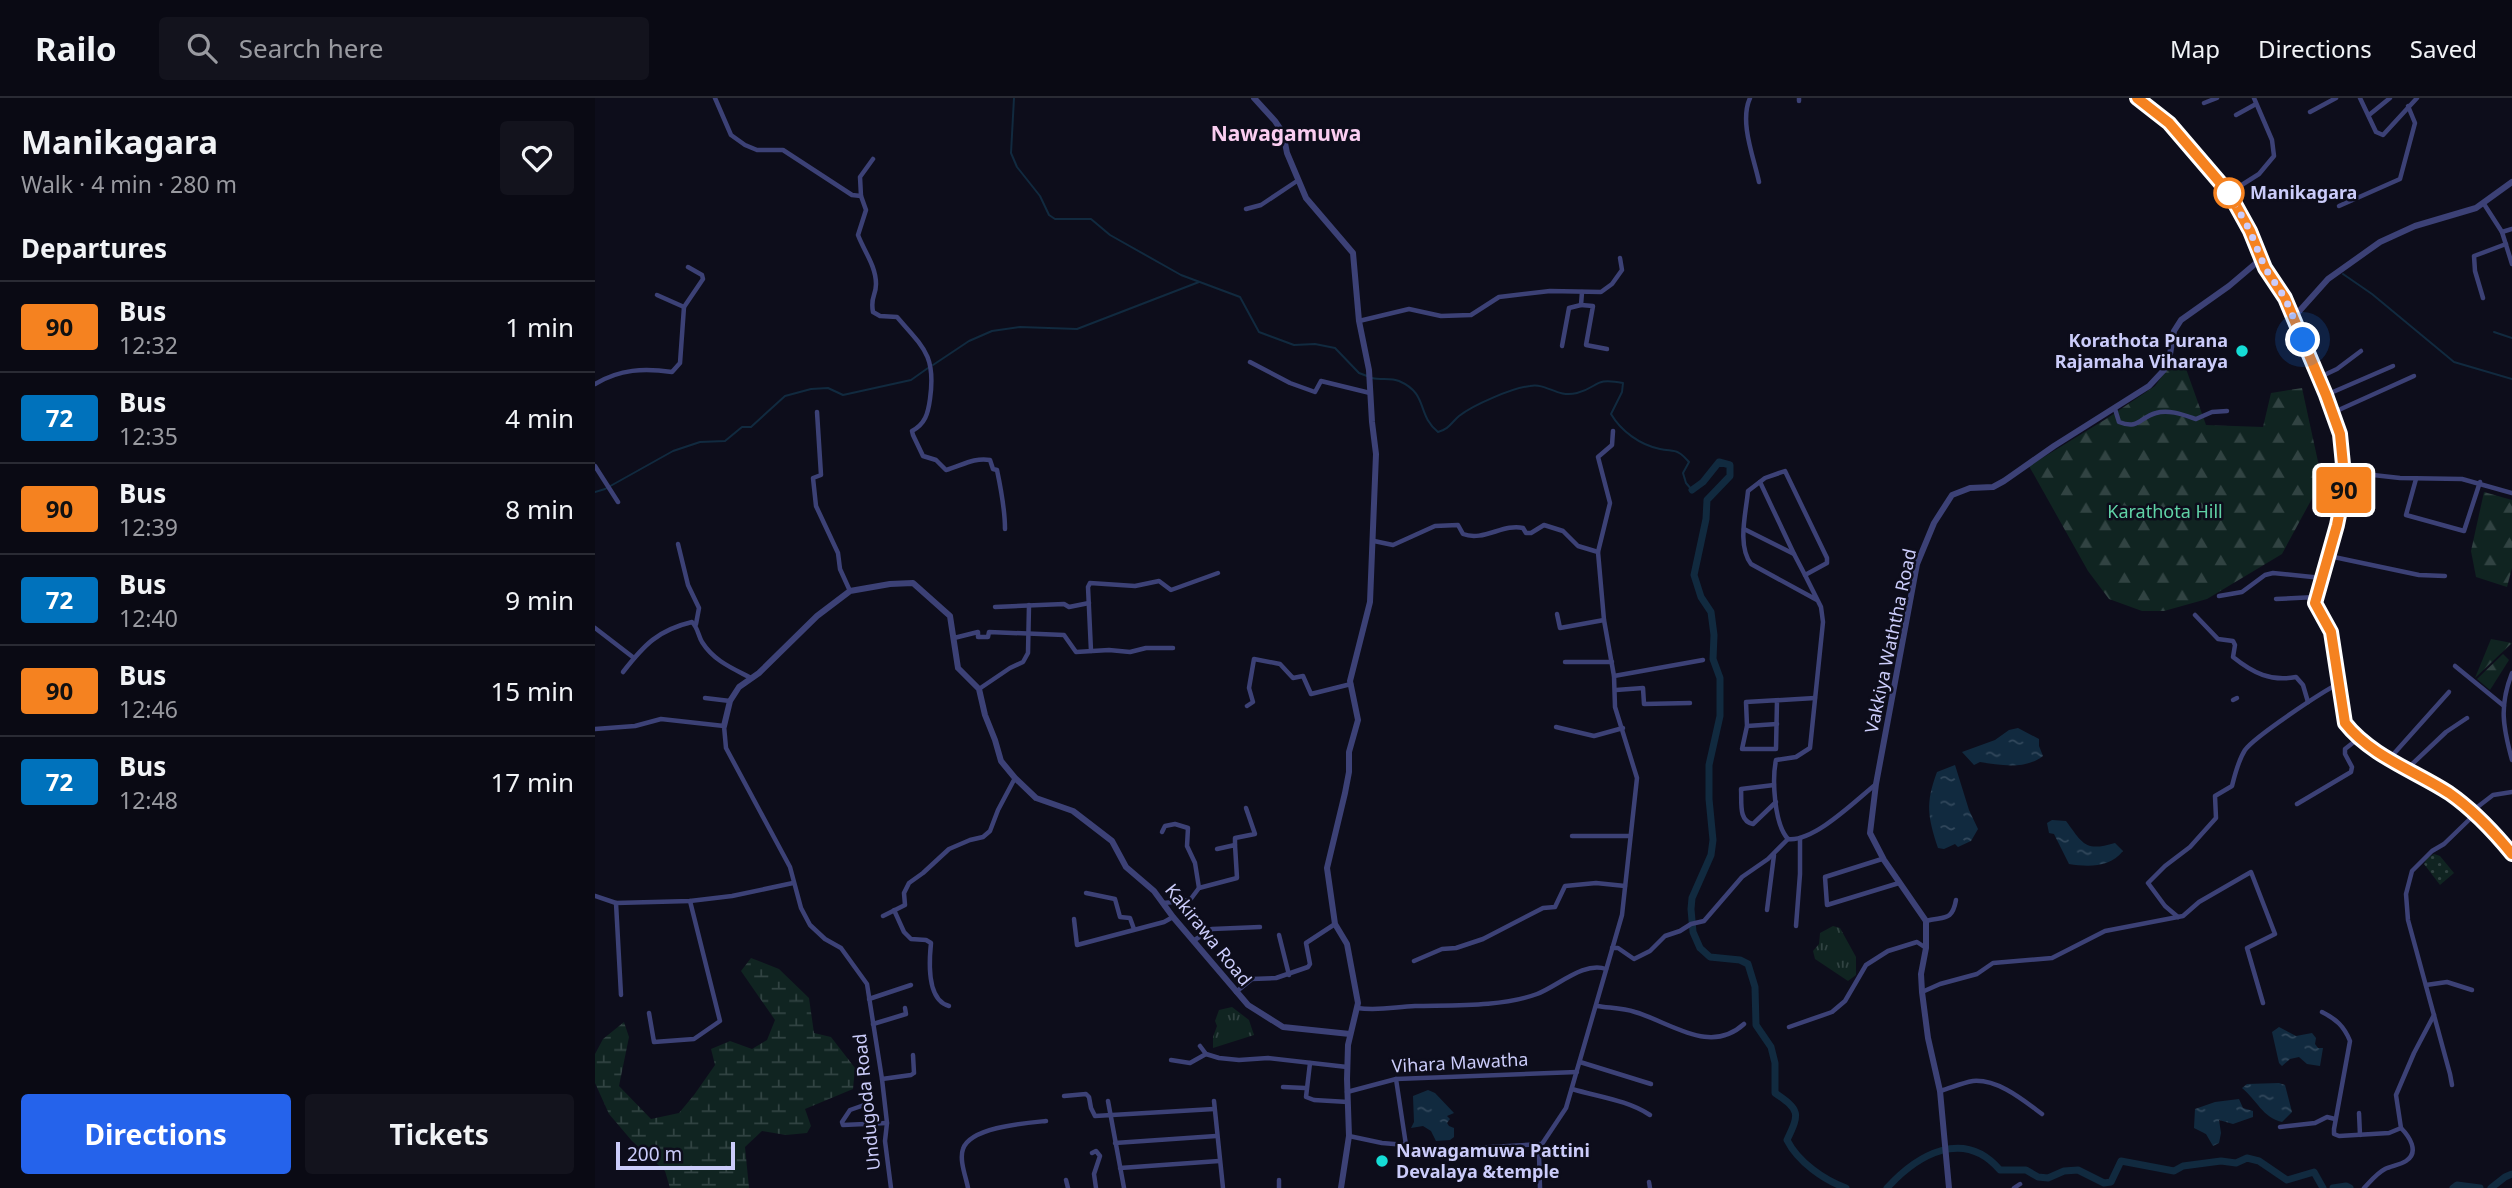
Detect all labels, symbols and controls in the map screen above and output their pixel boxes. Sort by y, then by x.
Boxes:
search box [159,17,649,80]
text: Railo [35,26,117,71]
icon: search [183,29,221,67]
text: Search here [239,30,383,66]
text: Map [2170,32,2220,65]
text: Directions [2258,32,2372,65]
text: Saved [2410,32,2477,65]
text: Manikagara [21,119,218,164]
district label: Nawagamuwa [1211,119,1361,147]
button: heart [500,121,574,195]
text: Walk · 4 min · 280 m [21,168,237,200]
marker: Manikagara [2214,178,2244,208]
place label: Manikagara [2250,180,2357,204]
text: Departures [21,230,167,266]
text: Bus [119,293,166,329]
text: 1 min [505,309,574,345]
text: 90 [46,310,73,343]
your location [2285,322,2320,357]
place label: Korathota Purana Rajamaha Viharaya [2055,328,2228,373]
text: 12:32 [119,329,178,361]
marker: Korathota Purana Rajamaha Viharaya [2234,343,2250,359]
text: Bus [119,384,166,420]
text: 4 min [505,400,574,436]
text: 72 [46,401,73,434]
text: 12:35 [119,420,178,452]
line badge: 90 [2313,467,2375,513]
text: 90 [2330,473,2358,506]
text: Bus [119,475,166,511]
text: 8 min [505,491,574,527]
text: 90 [46,492,73,525]
park label: Karathota Hill [2107,499,2223,523]
text: 12:39 [119,511,178,543]
street label: Vakkiya Waththa Road [1859,546,1921,735]
text: Bus [119,566,166,602]
text: 9 min [505,582,574,618]
text: 72 [46,583,73,616]
text: 12:40 [119,602,178,634]
text: Bus [119,657,166,693]
text: 15 min [490,673,574,709]
text: 90 [46,674,73,707]
text: 12:46 [119,693,178,725]
text: Bus [119,748,166,784]
text: 17 min [490,764,574,800]
text: 72 [46,765,73,798]
text: 12:48 [119,784,178,816]
street label: Kakirawa Road [1160,878,1257,990]
street label: Undugoda Road [847,1032,885,1172]
street label: Vihara Mawatha [1391,1046,1529,1078]
button: Directions [21,1094,291,1174]
button: Tickets [305,1094,574,1174]
place label: Nawagamuwa Pattini Devalaya &temple [1396,1138,1590,1183]
scale bar [616,1139,735,1171]
text: 200 m [627,1141,682,1167]
marker: Nawagamuwa Pattini Devalaya &temple [1374,1153,1390,1169]

